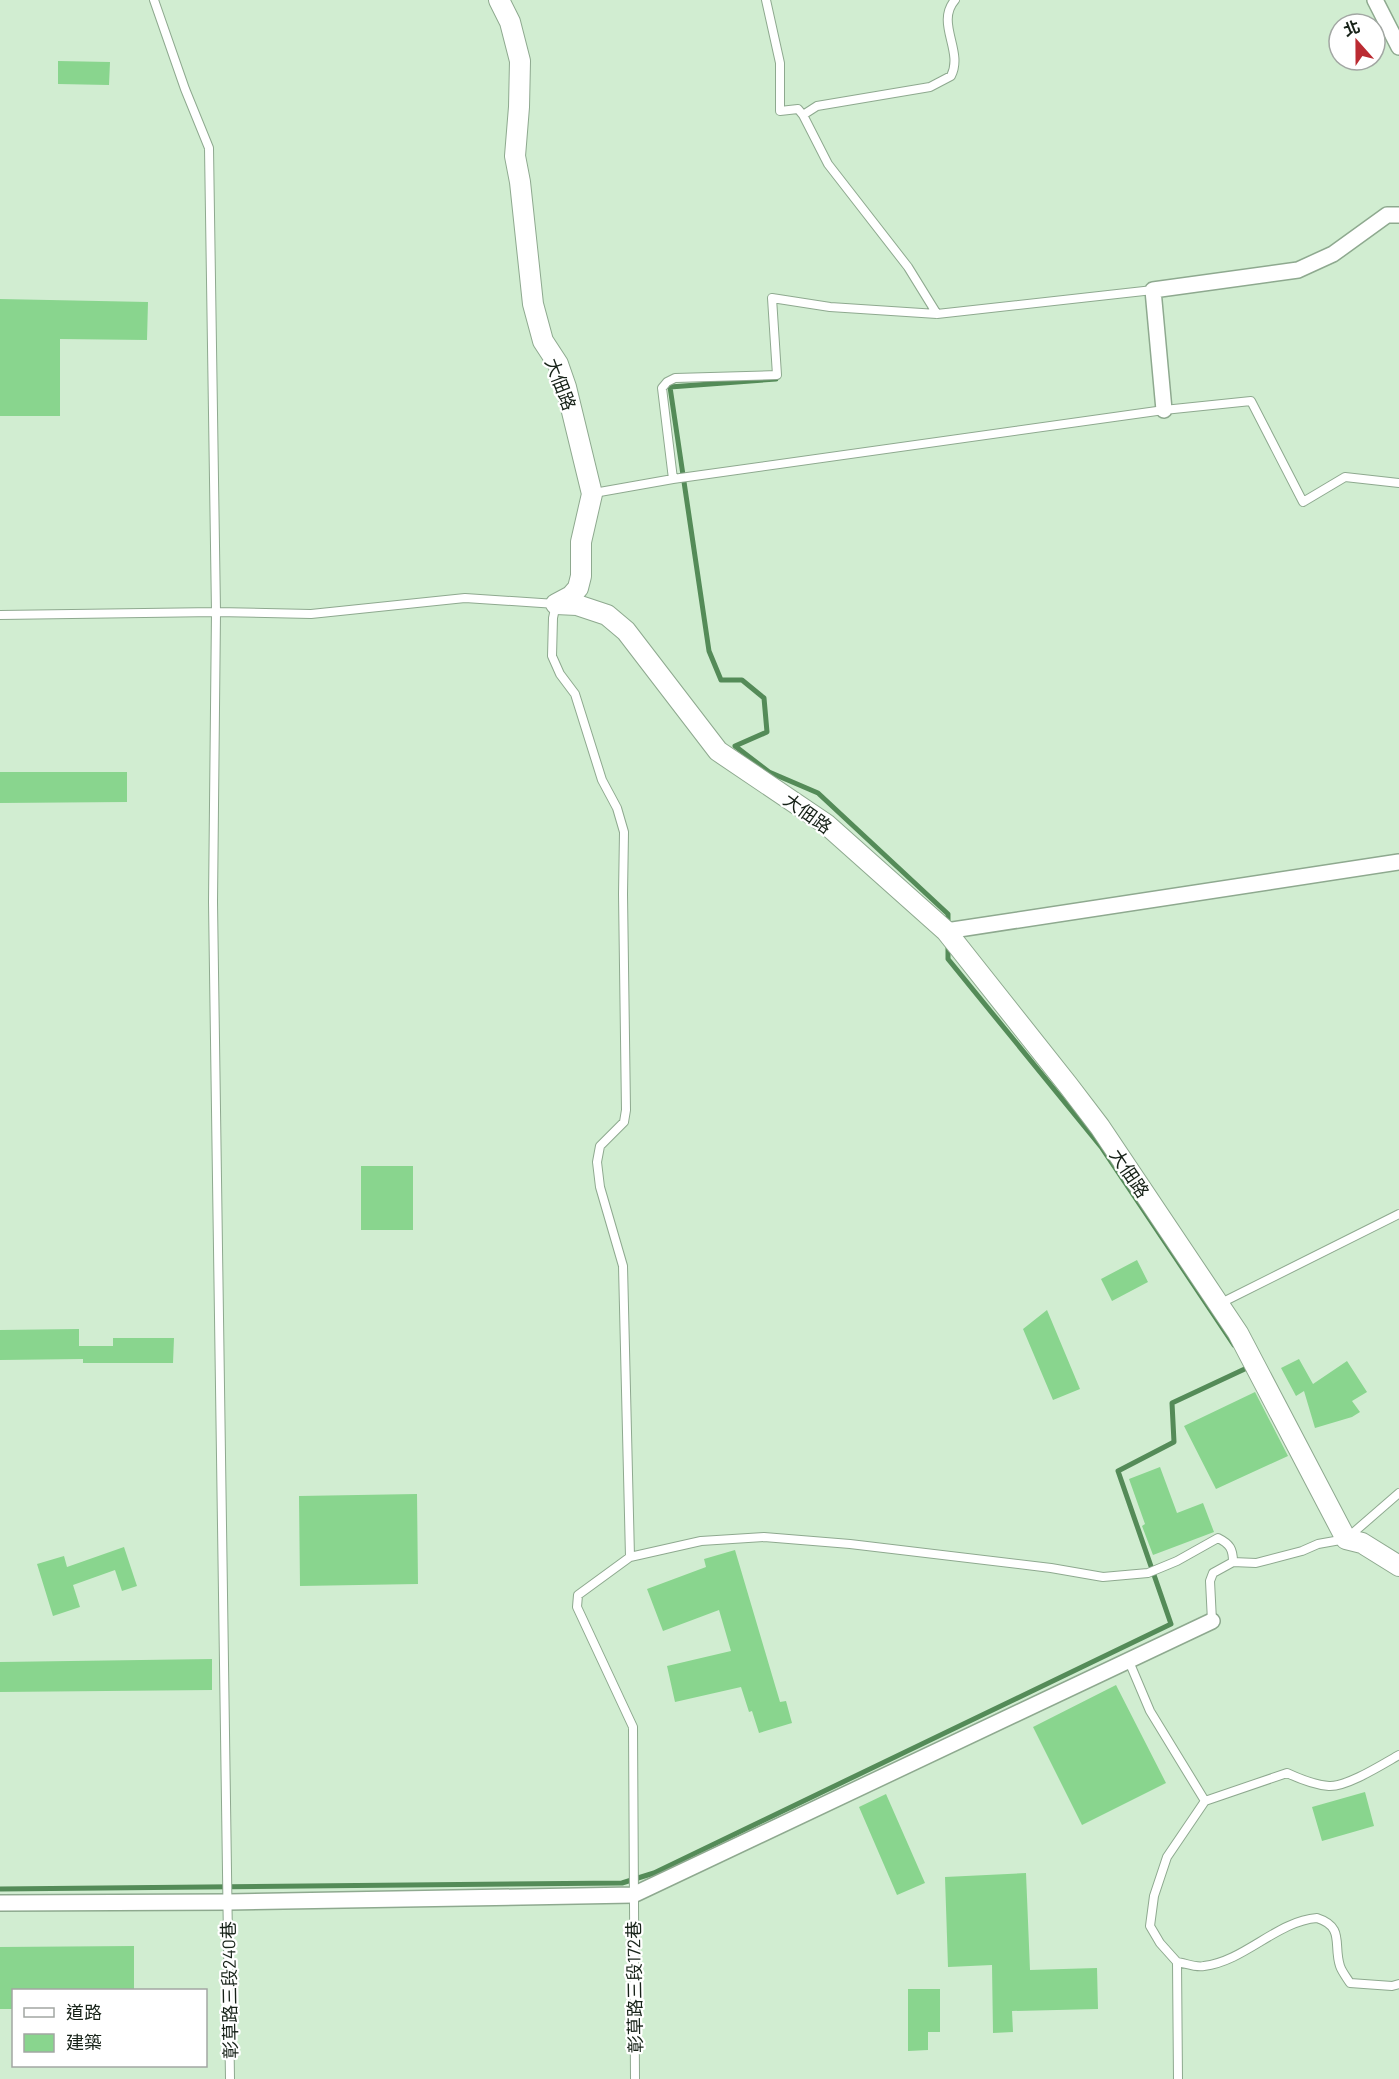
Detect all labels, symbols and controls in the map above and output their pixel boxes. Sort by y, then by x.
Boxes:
north arrow [1327,12,1387,72]
text: 北 [1341,16,1362,39]
street label: 大佃路 [541,355,581,413]
street label: 大佃路 [780,788,836,838]
street label: 大佃路 [1106,1144,1154,1202]
street label: 彰草路三段240巷 [217,1921,241,2059]
street label: 彰草路三段172巷 [622,1921,646,2053]
legend [12,1989,207,2067]
text: 道路 [66,2001,102,2023]
text: 建築 [66,2031,102,2053]

